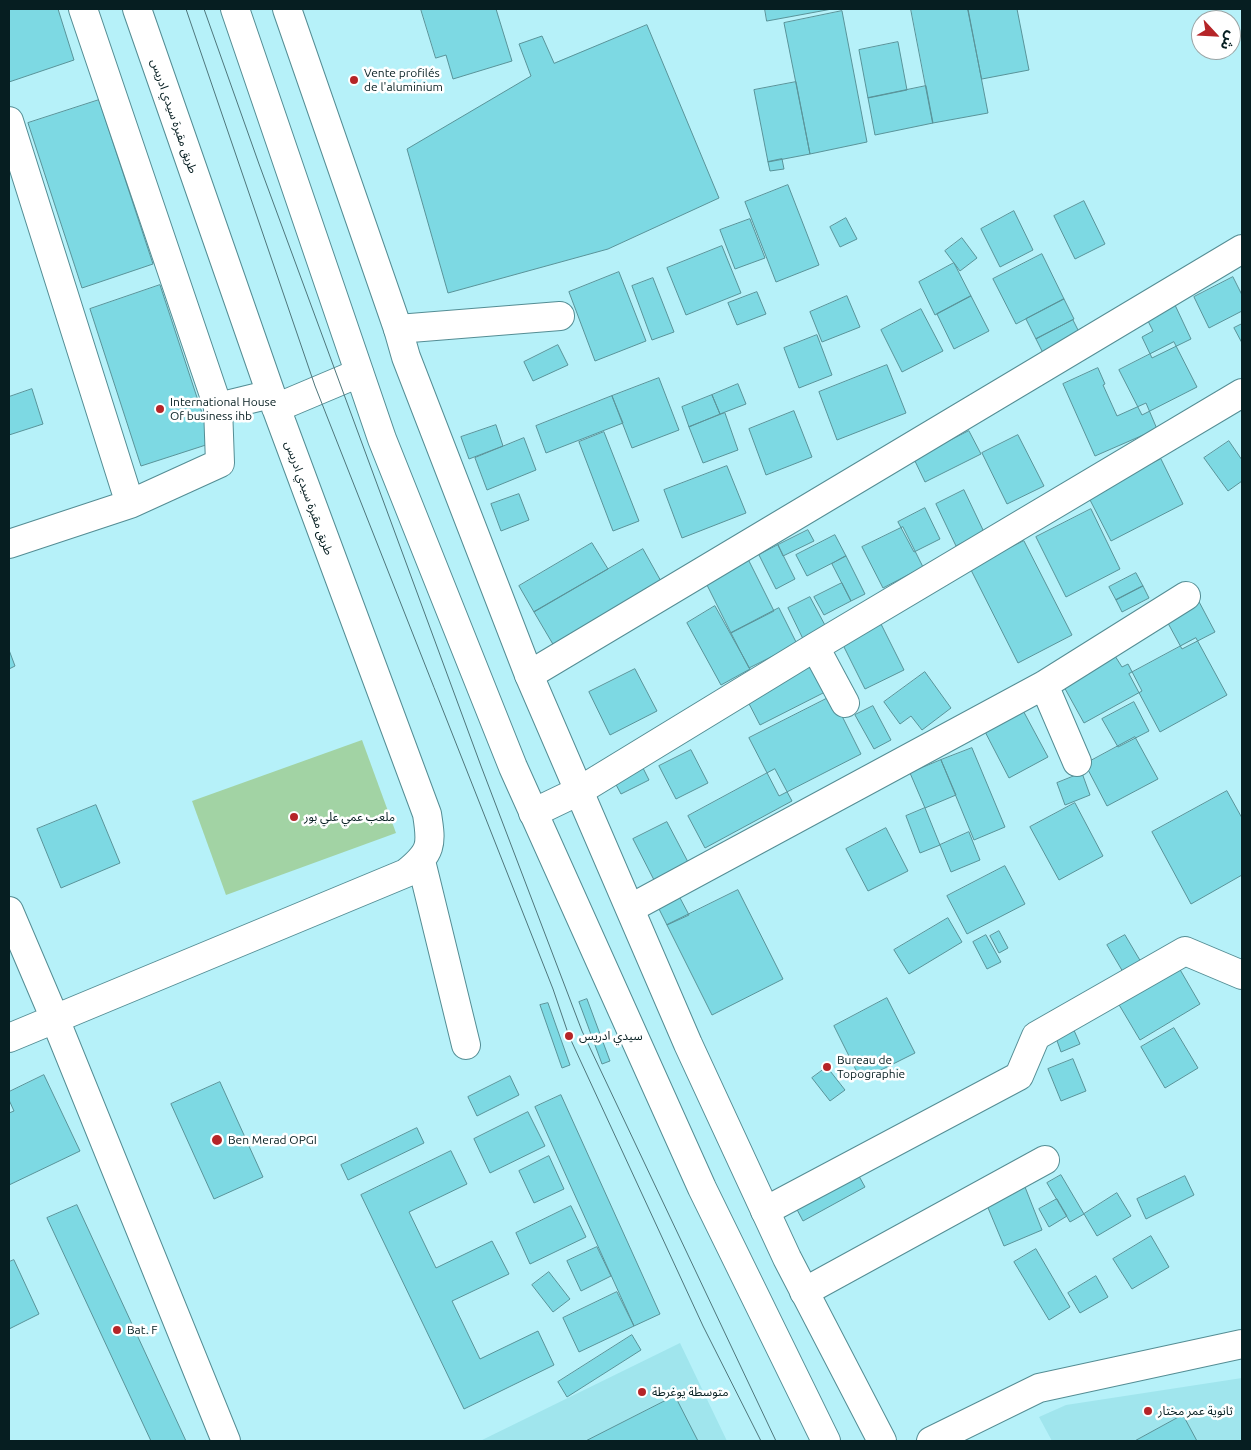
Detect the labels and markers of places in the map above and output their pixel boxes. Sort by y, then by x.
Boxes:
place label: Vente profilés de l'aluminium [364,66,443,94]
marker: Vente profilés de l'aluminium [348,74,360,86]
place label: International House Of business ihb [170,395,276,423]
marker: International House Of business ihb [154,403,166,415]
place label: ملعب عمي علي بور [304,810,395,824]
marker: ملعب عمي علي بور [288,811,300,823]
place label: سيدي ادريس [579,1029,643,1043]
marker: سيدي ادريس [563,1030,575,1042]
place label: Bureau de Topographie [837,1053,905,1081]
marker: Bureau de Topographie [821,1061,833,1073]
marker: Ben Merad OPGI [210,1133,224,1147]
place label: Ben Merad OPGI [228,1133,317,1147]
place label: Bat. F [127,1323,158,1337]
marker: Bat. F [111,1324,123,1336]
place label: متوسطة يوغرطة [652,1385,729,1399]
marker: متوسطة يوغرطة [636,1386,648,1398]
place label: ثانوية عمر مختار [1158,1404,1233,1418]
marker: ثانوية عمر مختار [1142,1405,1154,1417]

